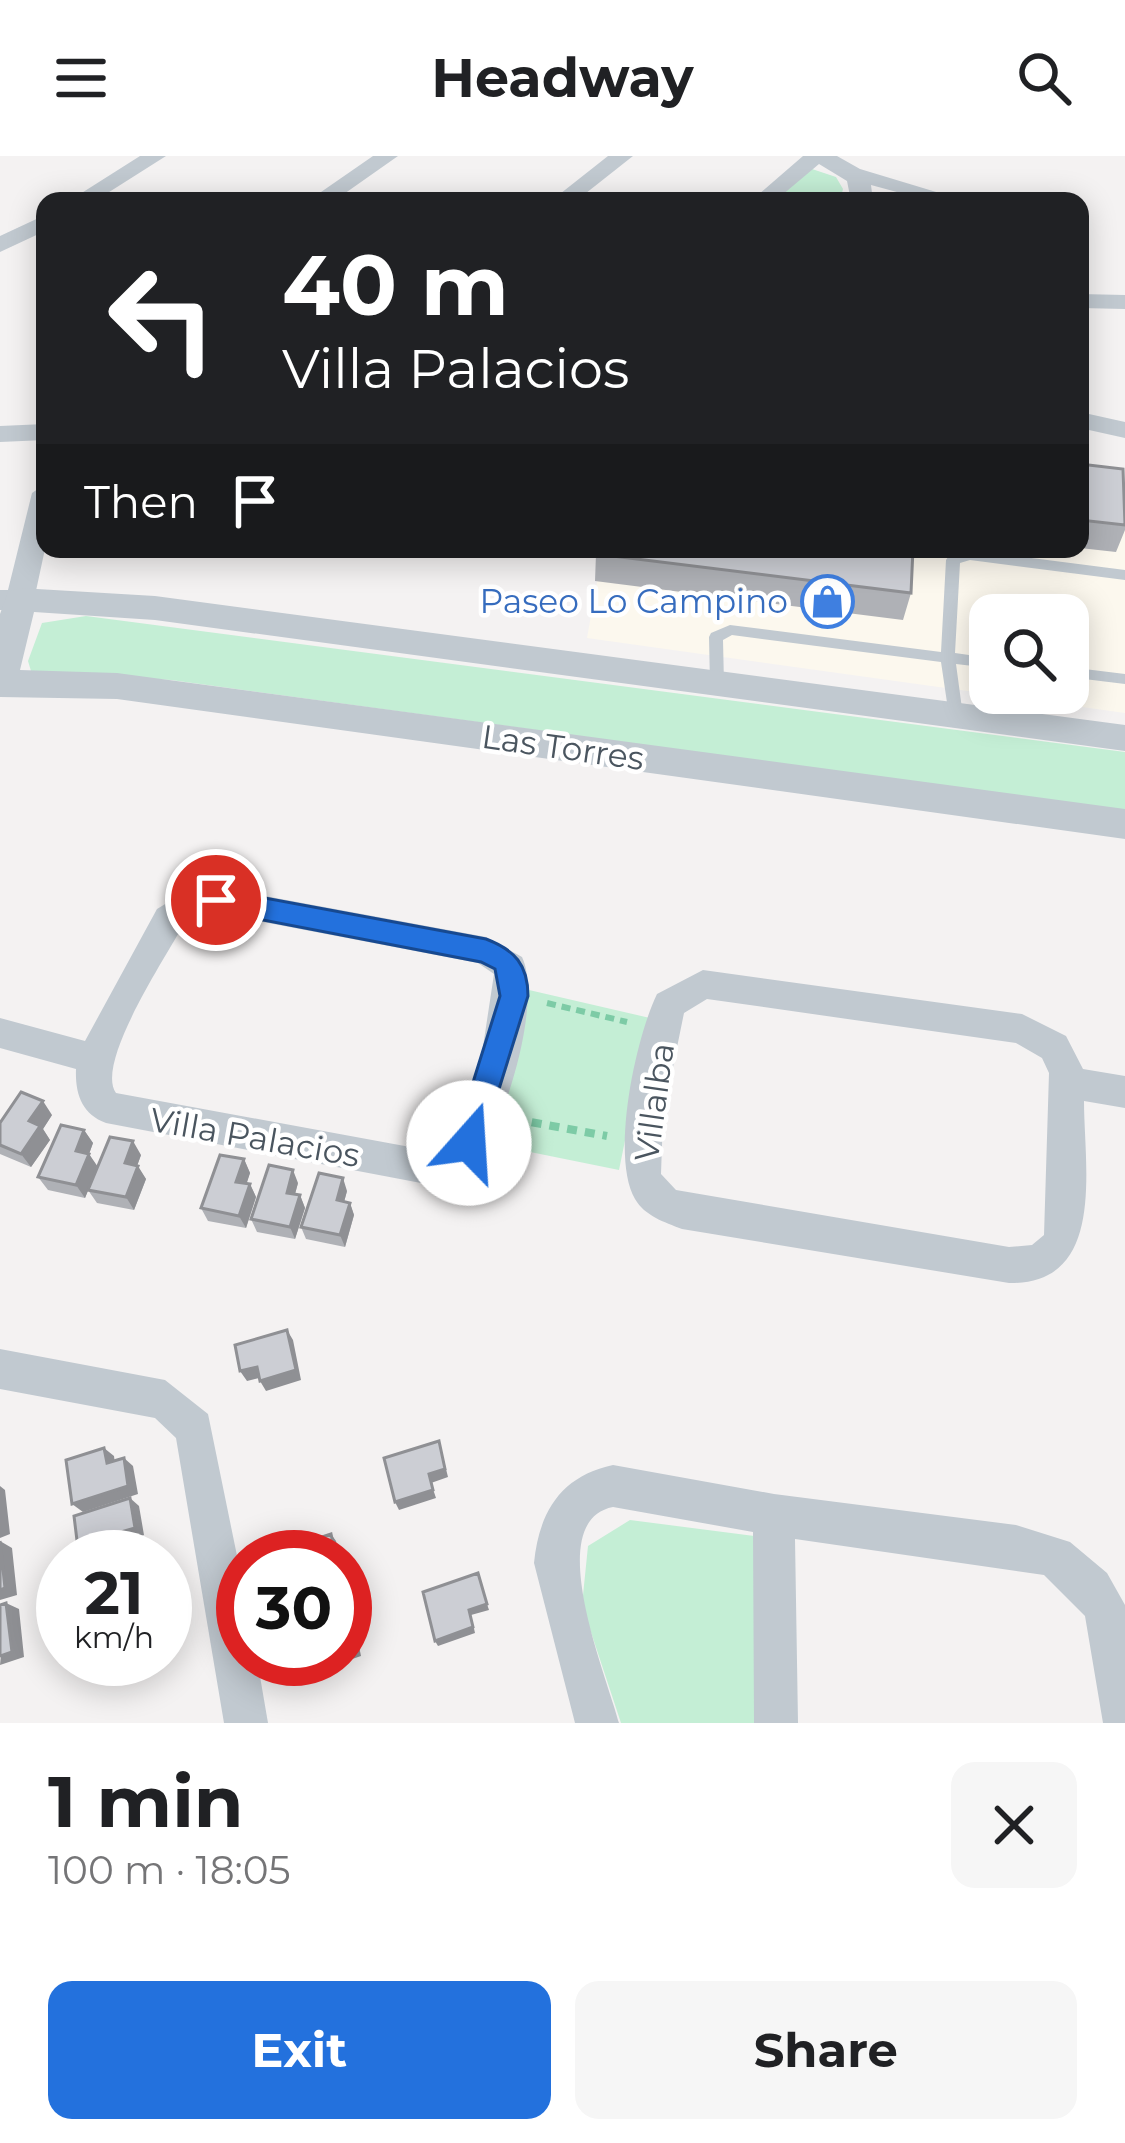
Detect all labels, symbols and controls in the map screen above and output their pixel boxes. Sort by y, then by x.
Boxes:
icon: menu [48,45,114,111]
text: Headway [431,45,694,111]
icon: search [1011,45,1077,111]
text: 40 m [282,234,509,336]
icon: left [84,240,240,396]
text: Villa Palacios [282,336,629,402]
icon: arrive [222,468,288,534]
text: Then [84,474,198,529]
shop icon: Paseo Lo Campino [799,573,855,629]
place label: Paseo Lo Campino [480,581,788,621]
map controls [969,594,1089,714]
button: search [969,594,1089,714]
street label: Las Torres [479,716,647,778]
pin [165,849,267,951]
icon: arrive [183,867,249,933]
street label: Villalba [626,1040,682,1164]
position arrow [406,1080,532,1206]
street label: Villa Palacios [147,1099,363,1175]
speed limit sign: 30 [216,1530,372,1686]
text: 21 [85,1556,143,1629]
text: km/h [74,1619,154,1656]
text: 1 min [48,1757,244,1845]
button: close [951,1762,1077,1888]
text: 100 m · 18:05 [48,1846,291,1894]
button: Exit [48,1981,551,2119]
button: Share [575,1981,1077,2119]

